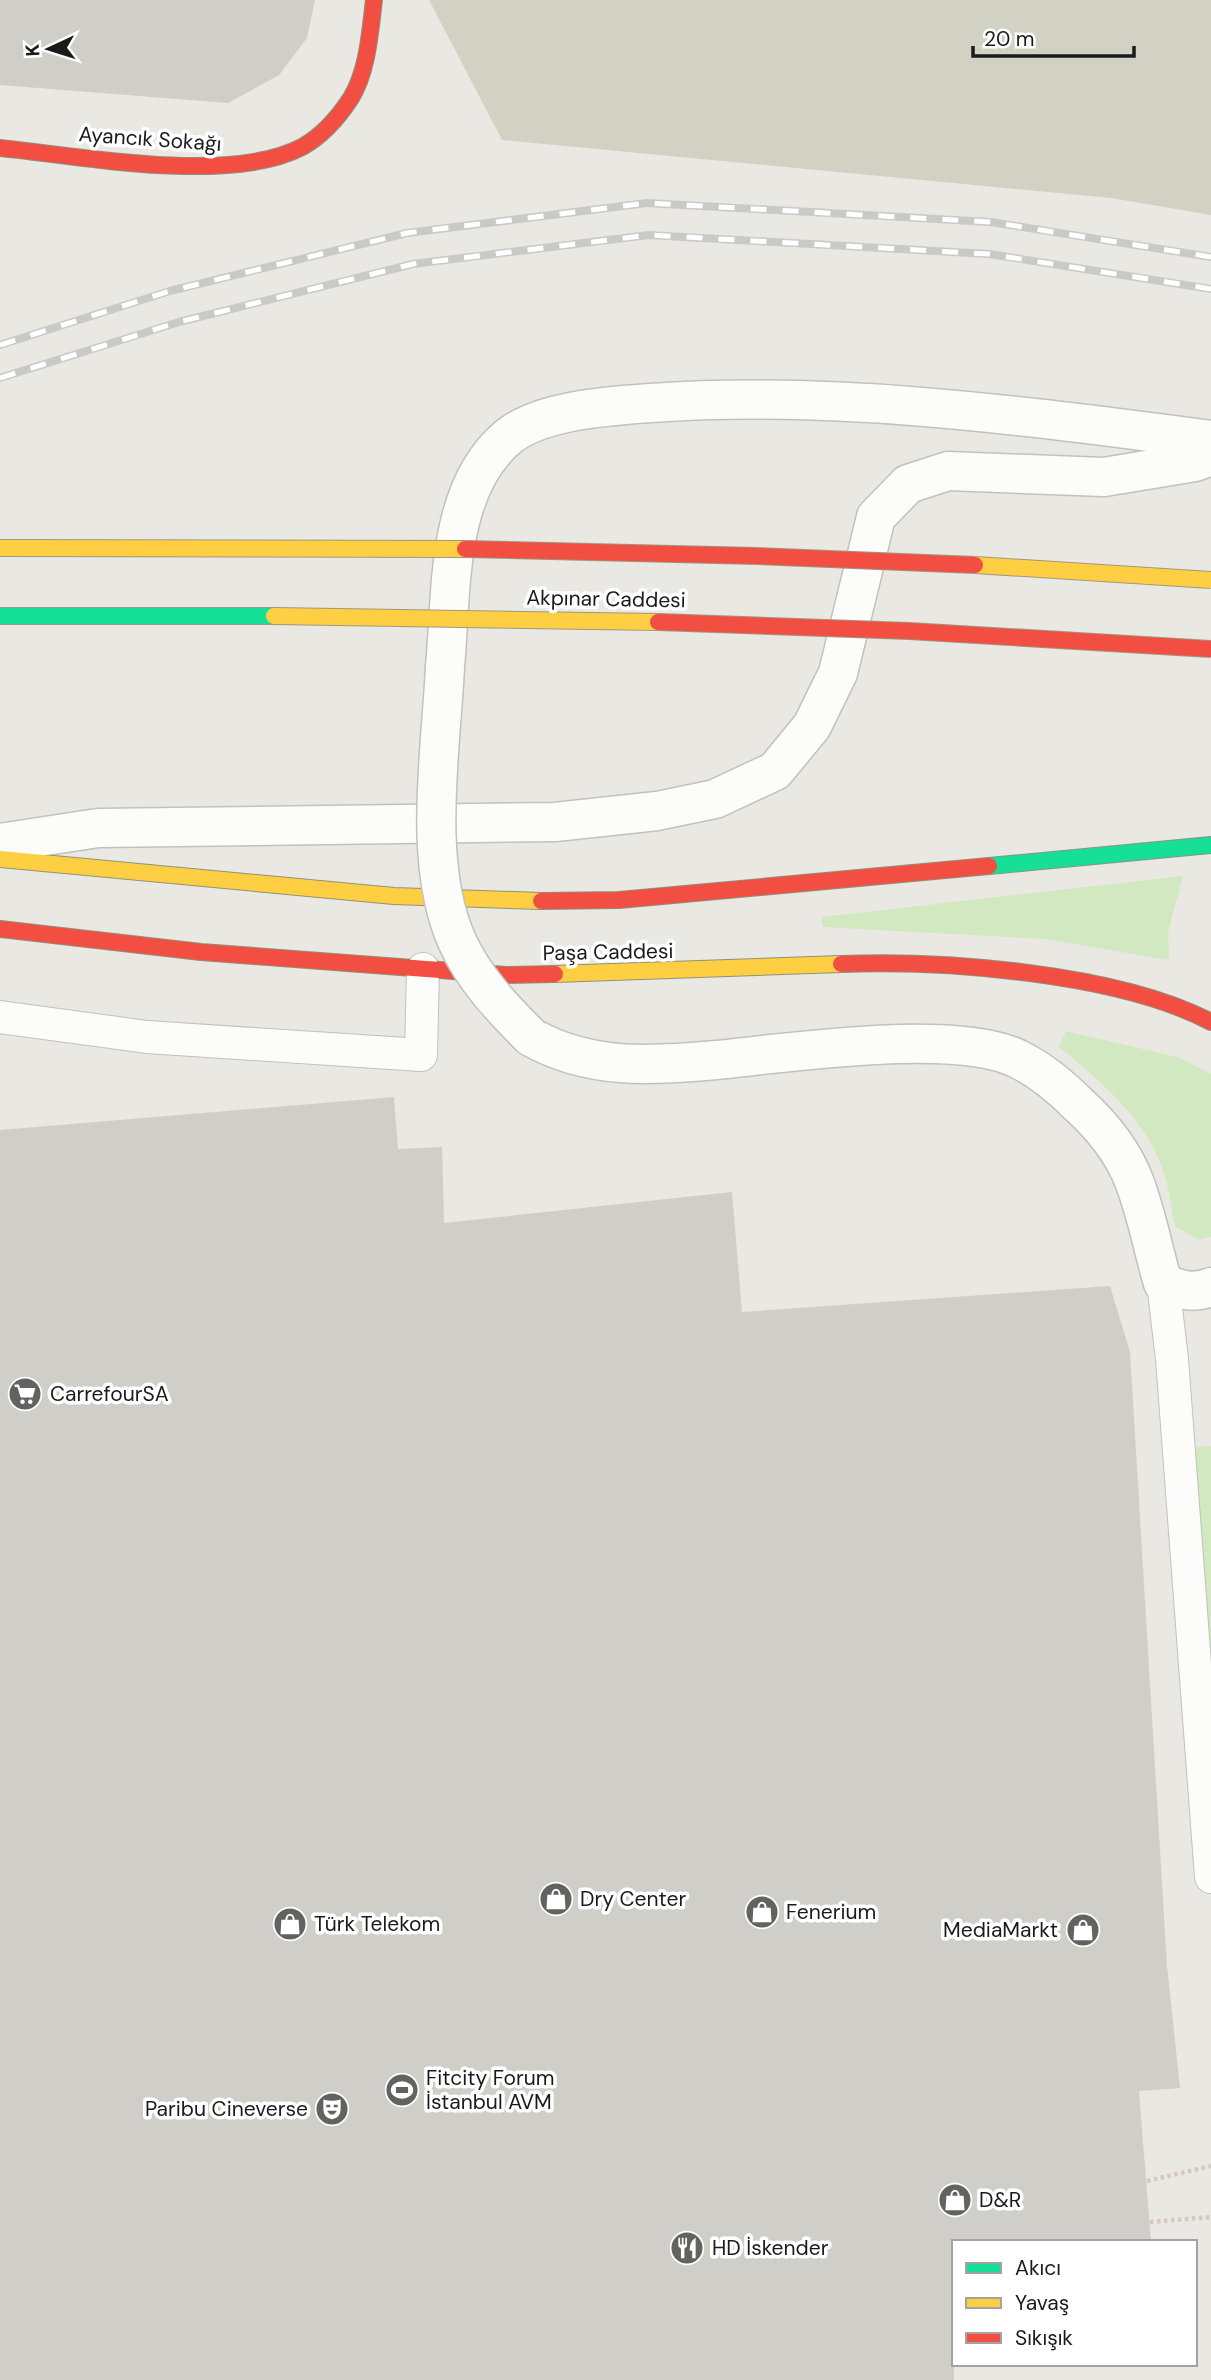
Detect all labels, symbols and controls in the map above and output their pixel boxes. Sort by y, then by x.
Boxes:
north arrow [14,14,84,84]
scale bar [973,14,1134,58]
text: 20 m [984,25,1035,53]
text: K [20,43,45,57]
street label: Ayancık Sokağı [78,120,222,158]
street label: Akpınar Caddesi [526,584,686,614]
street label: Paşa Caddesi [542,937,674,967]
supermarket icon: CarrefourSA [6,1375,44,1413]
place label: CarrefourSA [50,1380,169,1408]
shop icon: Dry Center [537,1880,575,1918]
place label: Dry Center [580,1885,686,1913]
shop icon: Fenerium [743,1893,781,1931]
place label: Fenerium [786,1898,876,1926]
shop icon: Türk Telekom [271,1905,309,1943]
place label: Türk Telekom [314,1910,440,1938]
shop icon: MediaMarkt [1064,1911,1102,1949]
place label: MediaMarkt [943,1916,1058,1944]
place label: Fitcity Forum İstanbul AVM [426,2064,555,2116]
sports icon: Fitcity Forum İstanbul AVM [383,2071,421,2109]
theatre icon: Paribu Cineverse [313,2090,351,2128]
place label: Paribu Cineverse [145,2095,308,2123]
shop icon: D&R [936,2181,974,2219]
place label: D&R [979,2186,1021,2214]
restaurant icon: HD İskender [668,2229,706,2267]
place label: HD İskender [712,2234,829,2262]
legend [952,2240,1197,2366]
text: Akıcı [1015,2254,1061,2282]
text: Yavaş [1015,2289,1069,2317]
text: Sıkışık [1015,2324,1073,2352]

